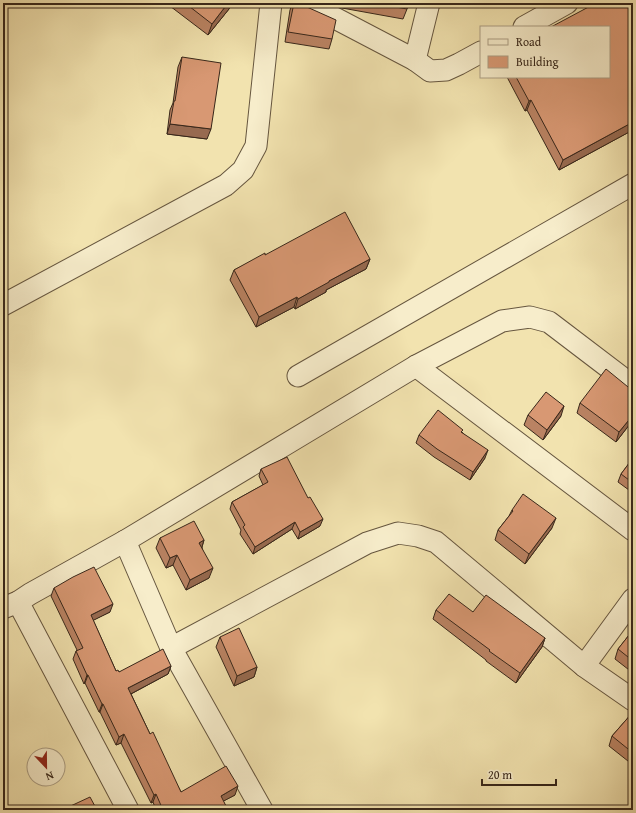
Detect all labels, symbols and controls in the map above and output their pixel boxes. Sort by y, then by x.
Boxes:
legend [480,26,610,78]
text: Road [516,33,542,50]
text: Building [516,53,559,70]
north arrow [26,747,66,787]
scale bar [482,761,556,787]
text: 20 m [488,766,512,783]
text: N [43,767,56,785]

